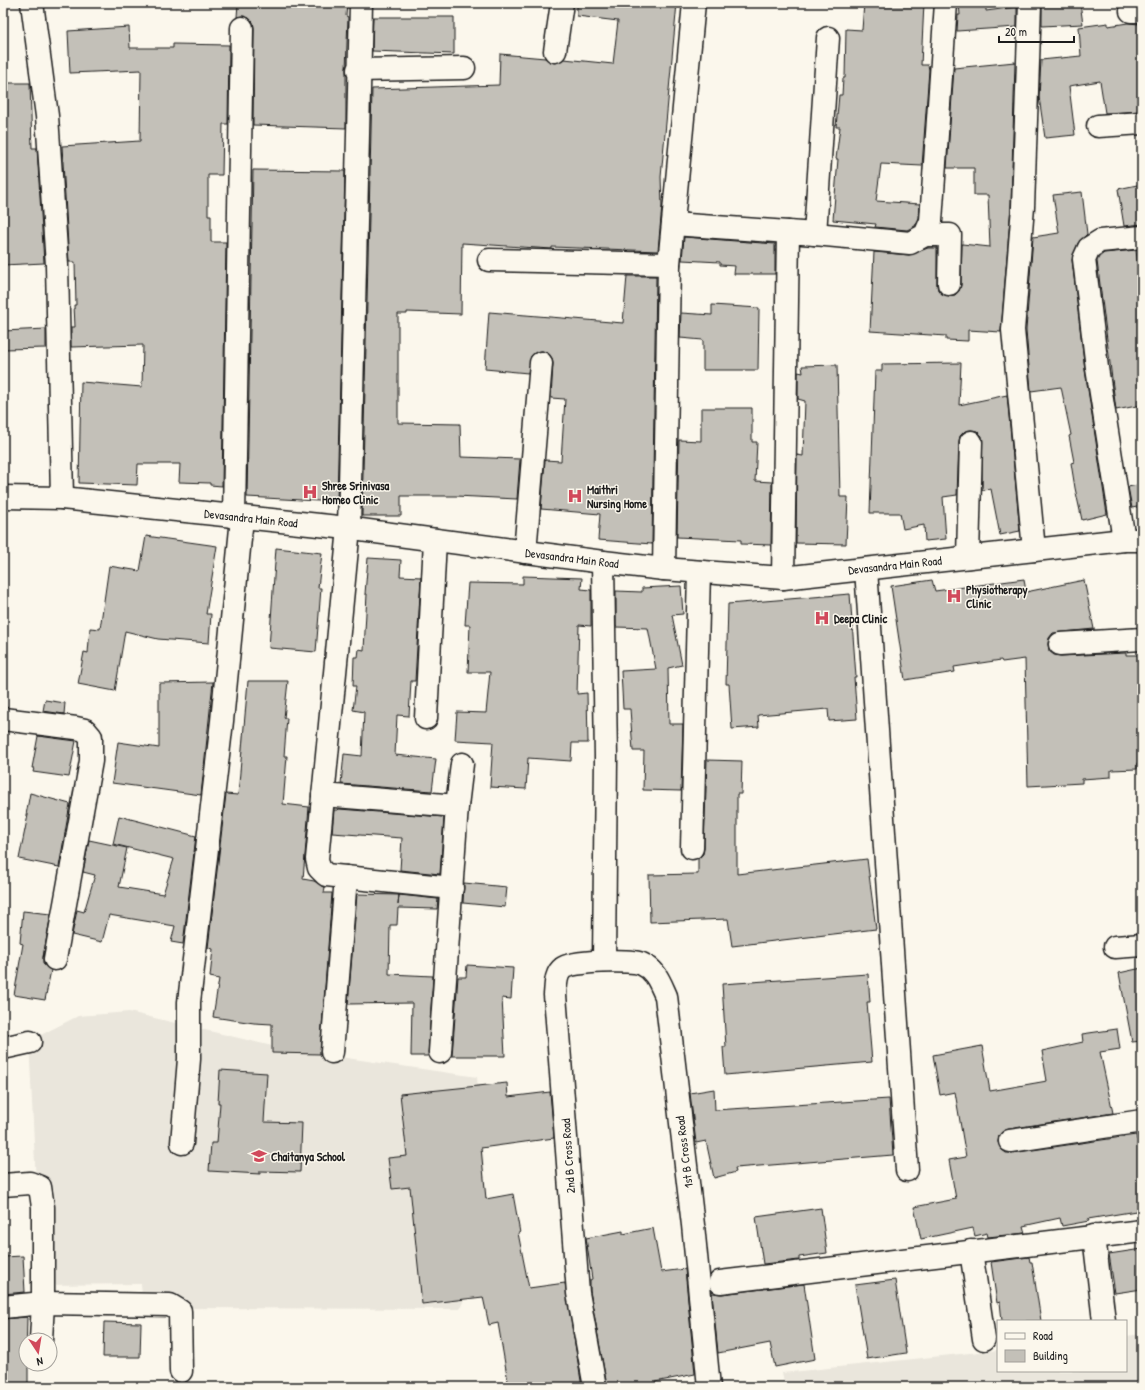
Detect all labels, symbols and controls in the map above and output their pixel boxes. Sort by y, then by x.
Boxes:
scale bar [999,18,1074,44]
text: 20 m [1005,23,1027,40]
place label: Shree Srinivasa Homeo Clinic [322,477,390,508]
place label: Maithri Nursing Home [587,481,647,513]
hospital icon: Shree Srinivasa Homeo Clinic [301,483,319,501]
hospital icon: Maithri Nursing Home [566,487,584,505]
street label: Devasandra Main Road [203,505,299,531]
street label: Devasandra Main Road [524,544,620,572]
street label: Devasandra Main Road [847,552,943,578]
place label: Physiotherapy Clinic [966,581,1028,612]
hospital icon: Physiotherapy Clinic [945,587,963,605]
hospital icon: Deepa Clinic [813,609,831,627]
place label: Deepa Clinic [834,610,887,628]
street label: 1st B Cross Road [671,1115,697,1189]
street label: 2nd B Cross Road [557,1118,579,1194]
school or university icon: Chaitanya School [250,1147,268,1165]
place label: Chaitanya School [271,1148,346,1166]
legend [997,1320,1127,1372]
text: Road [1033,1327,1053,1344]
north arrow [18,1332,58,1372]
text: Building [1033,1347,1068,1364]
text: N [36,1354,44,1369]

